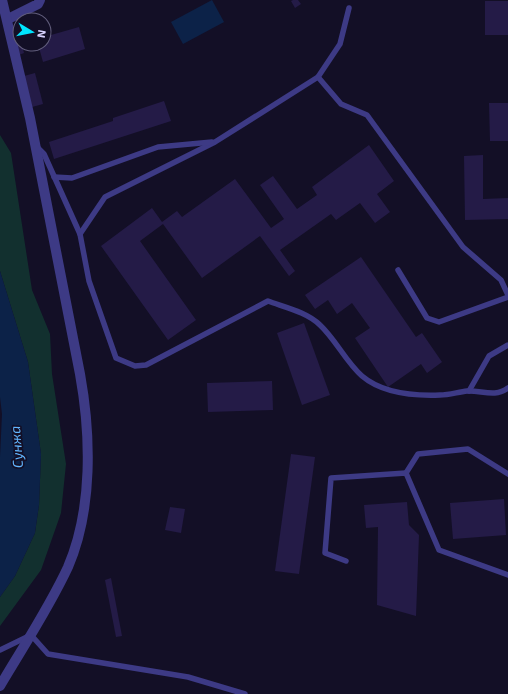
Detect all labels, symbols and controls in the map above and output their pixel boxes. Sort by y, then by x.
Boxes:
north arrow [12,12,52,52]
text: N [35,29,49,39]
water label: Сунжа [6,425,26,469]

